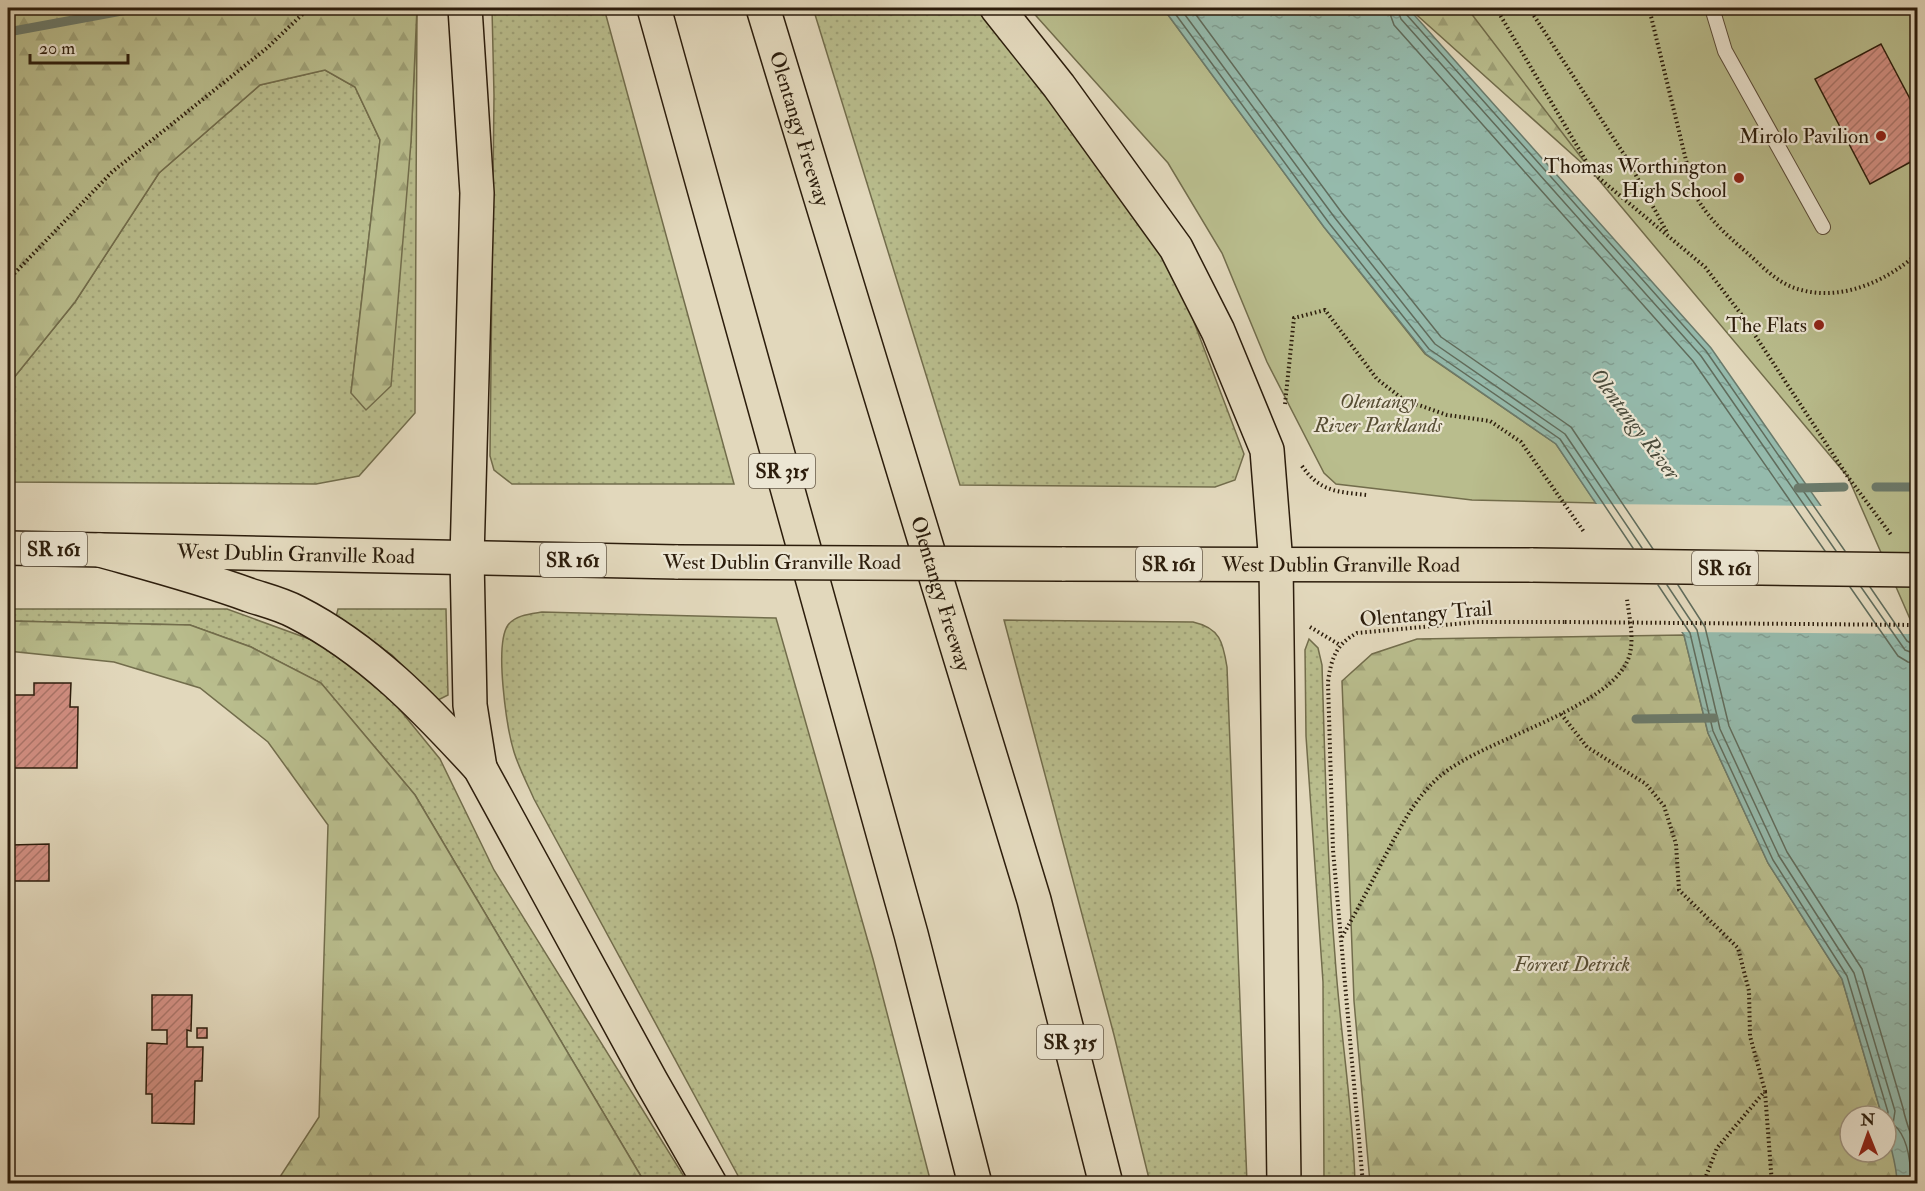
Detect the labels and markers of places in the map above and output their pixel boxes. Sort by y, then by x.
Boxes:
place label: Mirolo Pavilion [1739,123,1869,150]
marker: Mirolo Pavilion [1874,129,1888,143]
place label: Thomas Worthington High School [1544,153,1728,204]
marker: Thomas Worthington High School [1732,171,1746,185]
place label: The Flats [1726,312,1807,339]
marker: The Flats [1812,318,1826,332]

